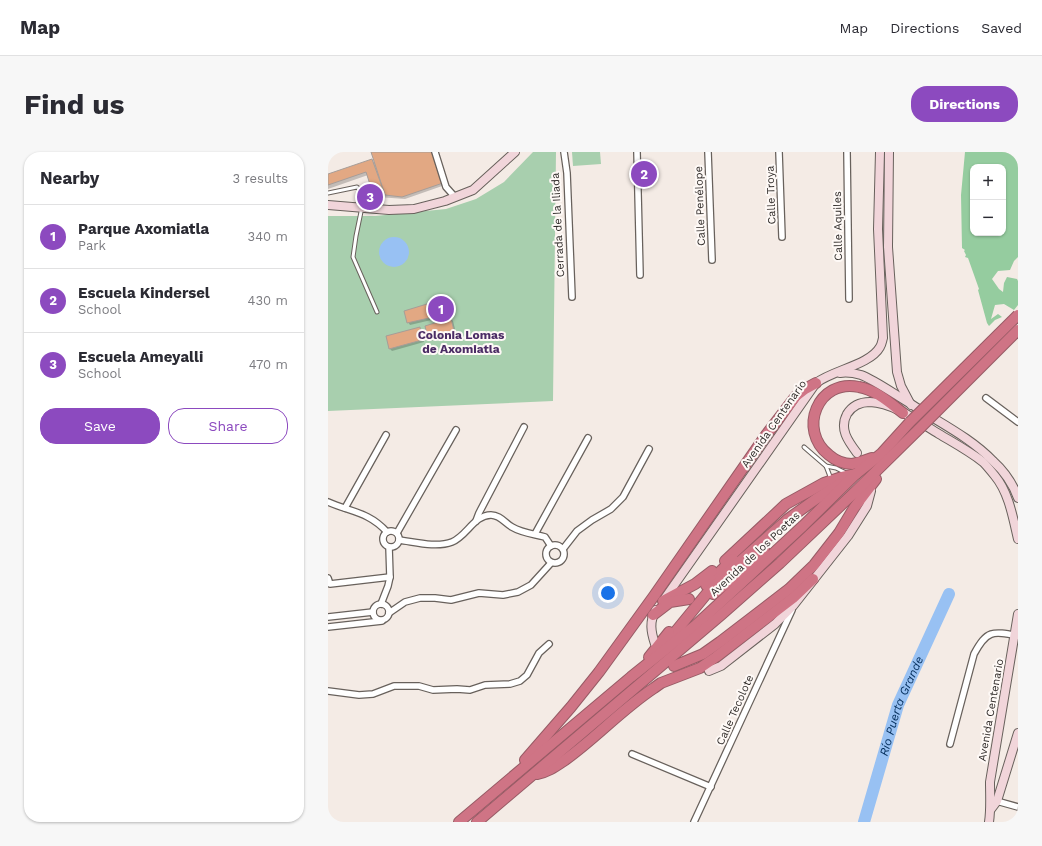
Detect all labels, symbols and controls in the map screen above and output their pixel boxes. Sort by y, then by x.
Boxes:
text: Map [20,16,60,39]
text: Map [840,20,868,36]
text: Directions [890,20,959,36]
text: Saved [981,20,1022,36]
button: Directions [911,86,1018,122]
text: Find us [24,88,124,121]
pin: 2 [631,159,657,189]
map controls [970,164,1006,236]
button: + [970,164,1006,200]
street label: Calle Troya [763,165,779,225]
street label: Calle Penélope [692,166,708,246]
text: Nearby [40,168,99,188]
text: 3 results [233,171,288,186]
street label: Cerrada de la Iliada [549,172,567,278]
pin: 3 [357,182,383,212]
street label: Calle Aquiles [831,191,845,261]
button: − [970,200,1006,236]
text: Parque Axomiatla [78,220,209,238]
text: 1 [50,229,56,244]
text: 340 m [248,229,288,244]
text: Park [78,238,106,253]
text: Escuela Kindersel [78,284,210,302]
text: 2 [49,293,57,308]
text: 430 m [248,293,288,308]
pin: 1 [428,294,454,324]
text: School [78,302,121,317]
district label: Colonia Lomas de Axomiatla [418,328,505,356]
text: Escuela Ameyalli [78,348,203,366]
text: 3 [49,357,57,372]
text: 470 m [249,357,288,372]
text: School [78,366,121,381]
street label: Avenida Centenario [739,378,809,470]
button: Save [40,408,160,444]
button: Share [168,408,288,444]
street label: Avenida de los Poetas [707,509,803,599]
your location [598,583,618,603]
water label: Río Puerta Grande [877,654,927,758]
street label: Avenida Centenario [976,658,1006,762]
street label: Calle Tecolote [714,673,756,747]

